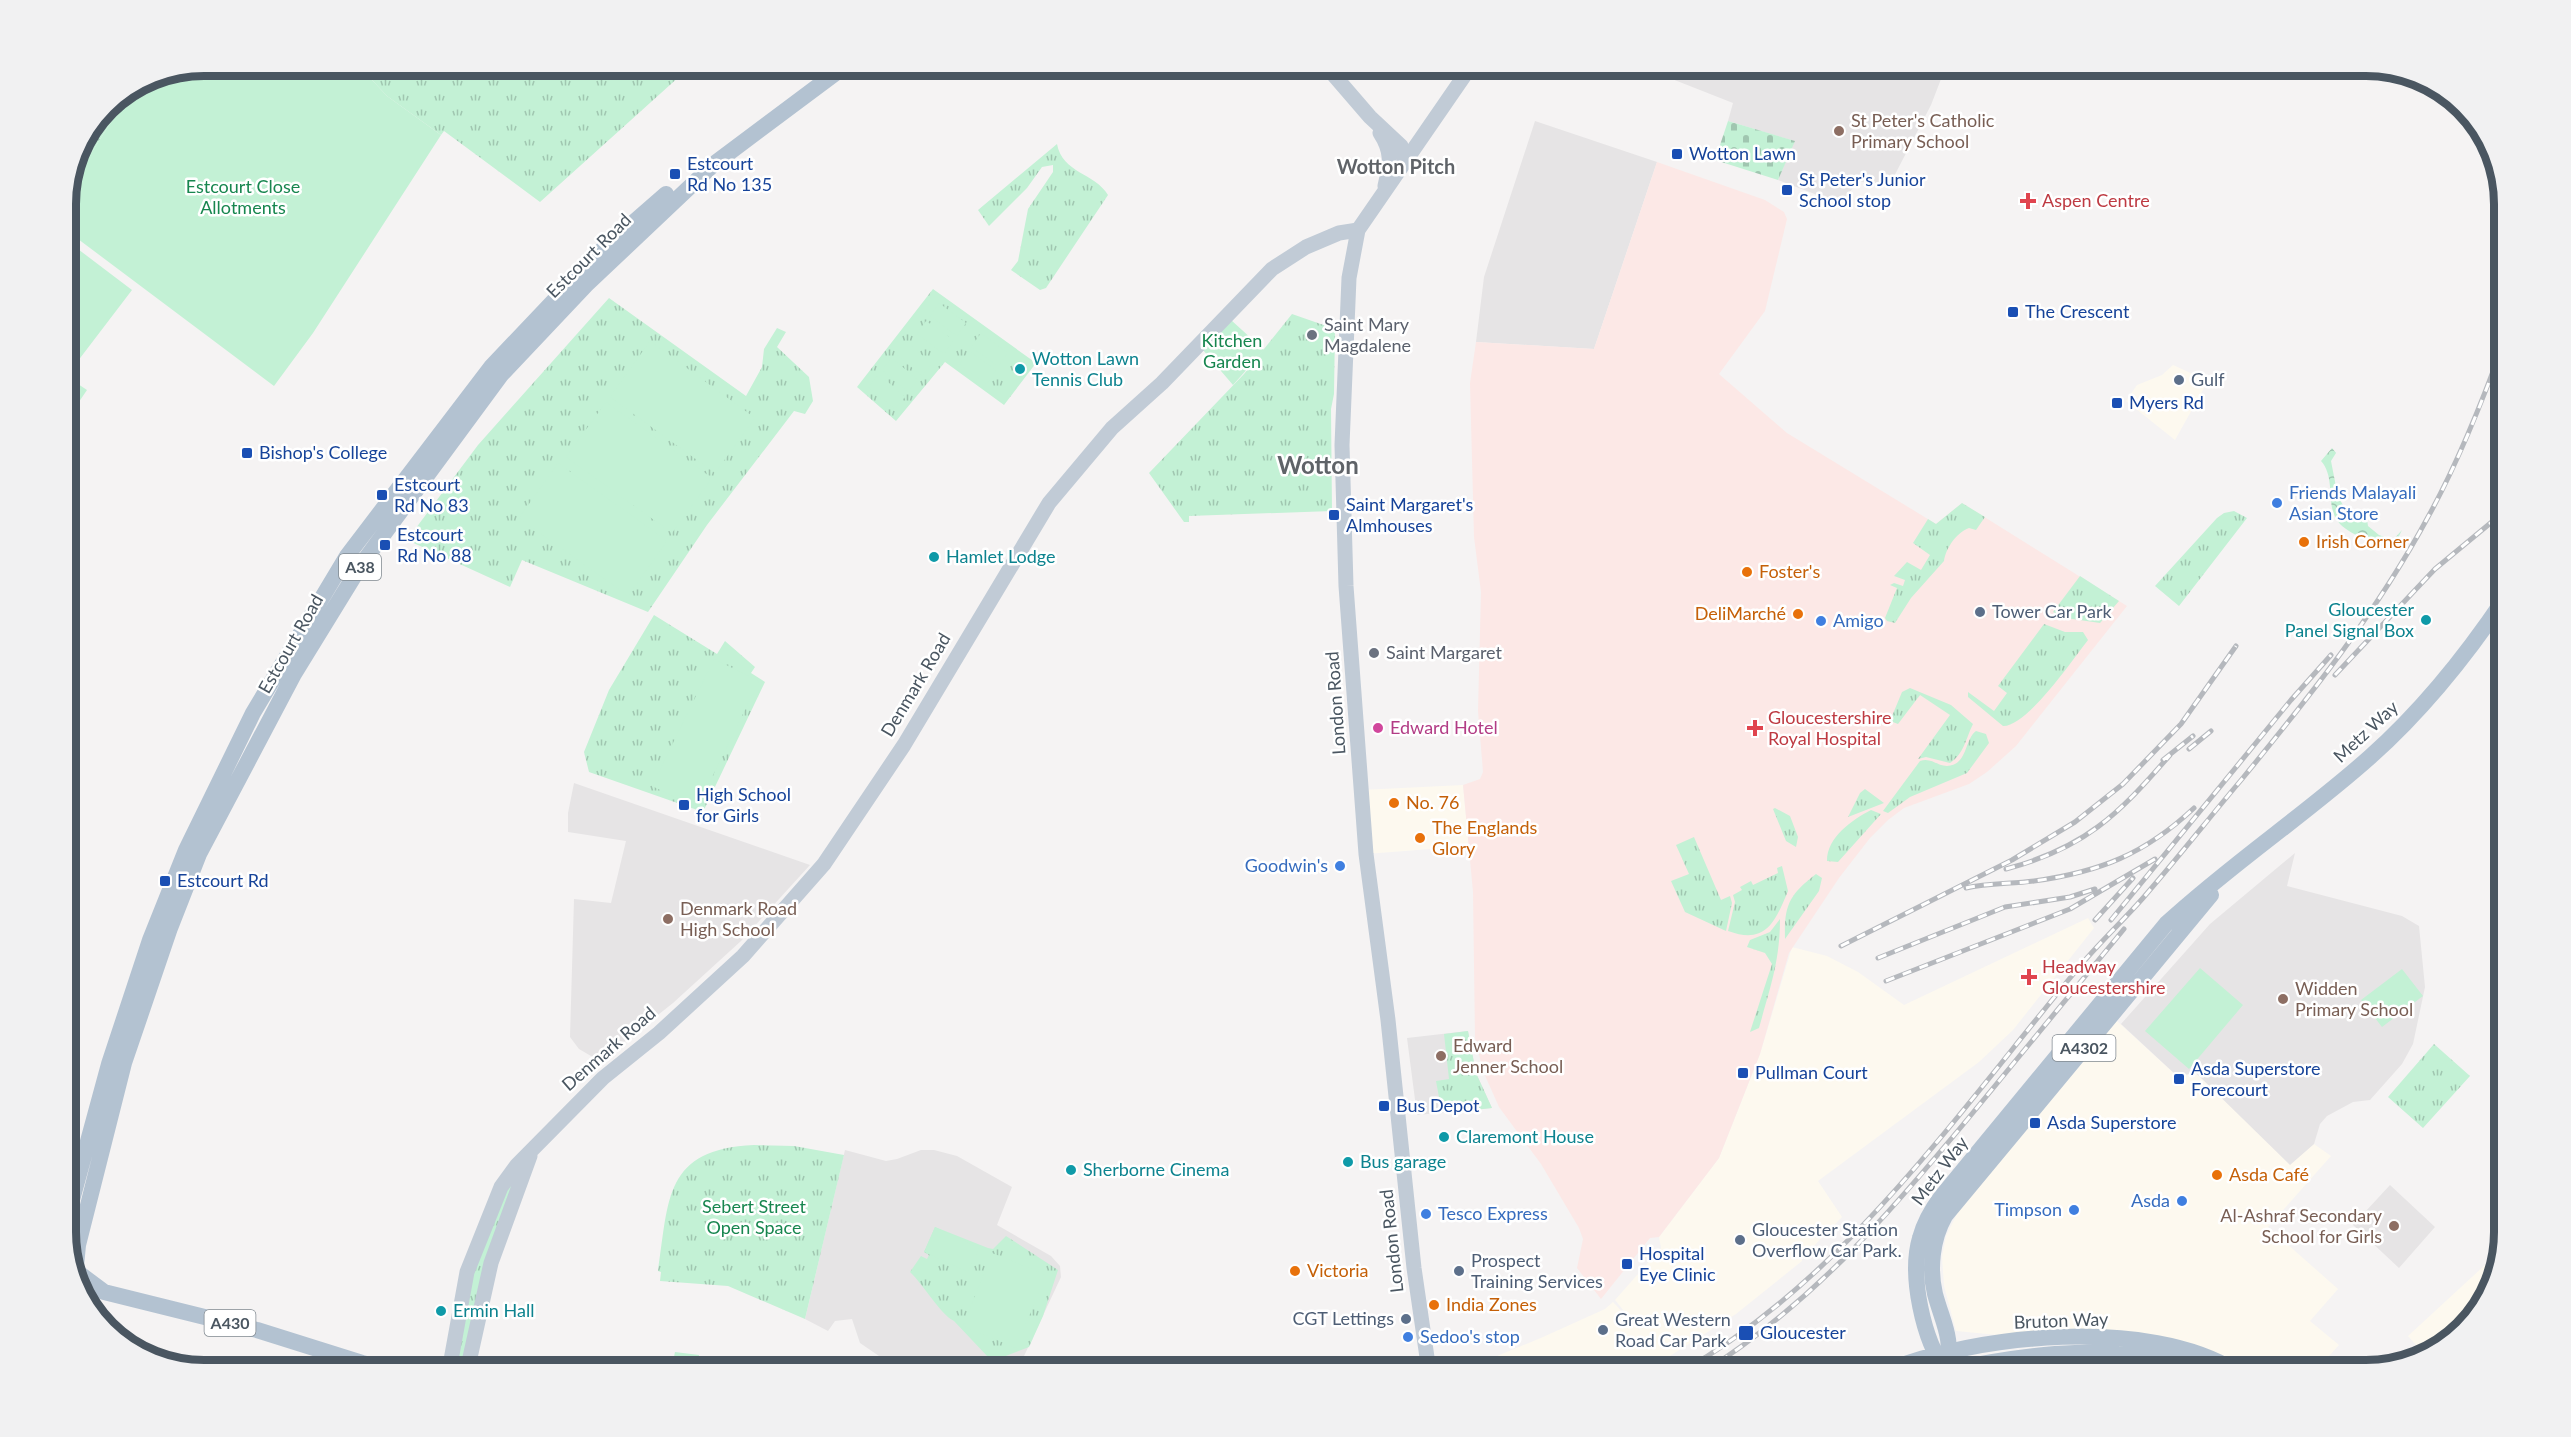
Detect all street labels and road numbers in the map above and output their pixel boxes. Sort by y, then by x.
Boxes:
street label: Estcourt Road [541,208,635,302]
road number: A38 [339,554,381,580]
street label: Estcourt Road [253,590,327,697]
street label: Denmark Road [876,629,955,740]
street label: London Road [1320,651,1350,756]
street label: Metz Way [2328,695,2403,767]
street label: Denmark Road [557,1002,660,1095]
road number: A4302 [2052,1035,2116,1061]
street label: Metz Way [1906,1131,1973,1209]
street label: London Road [1375,1188,1407,1294]
street label: Bruton Way [2013,1307,2109,1333]
road number: A430 [204,1310,256,1336]

